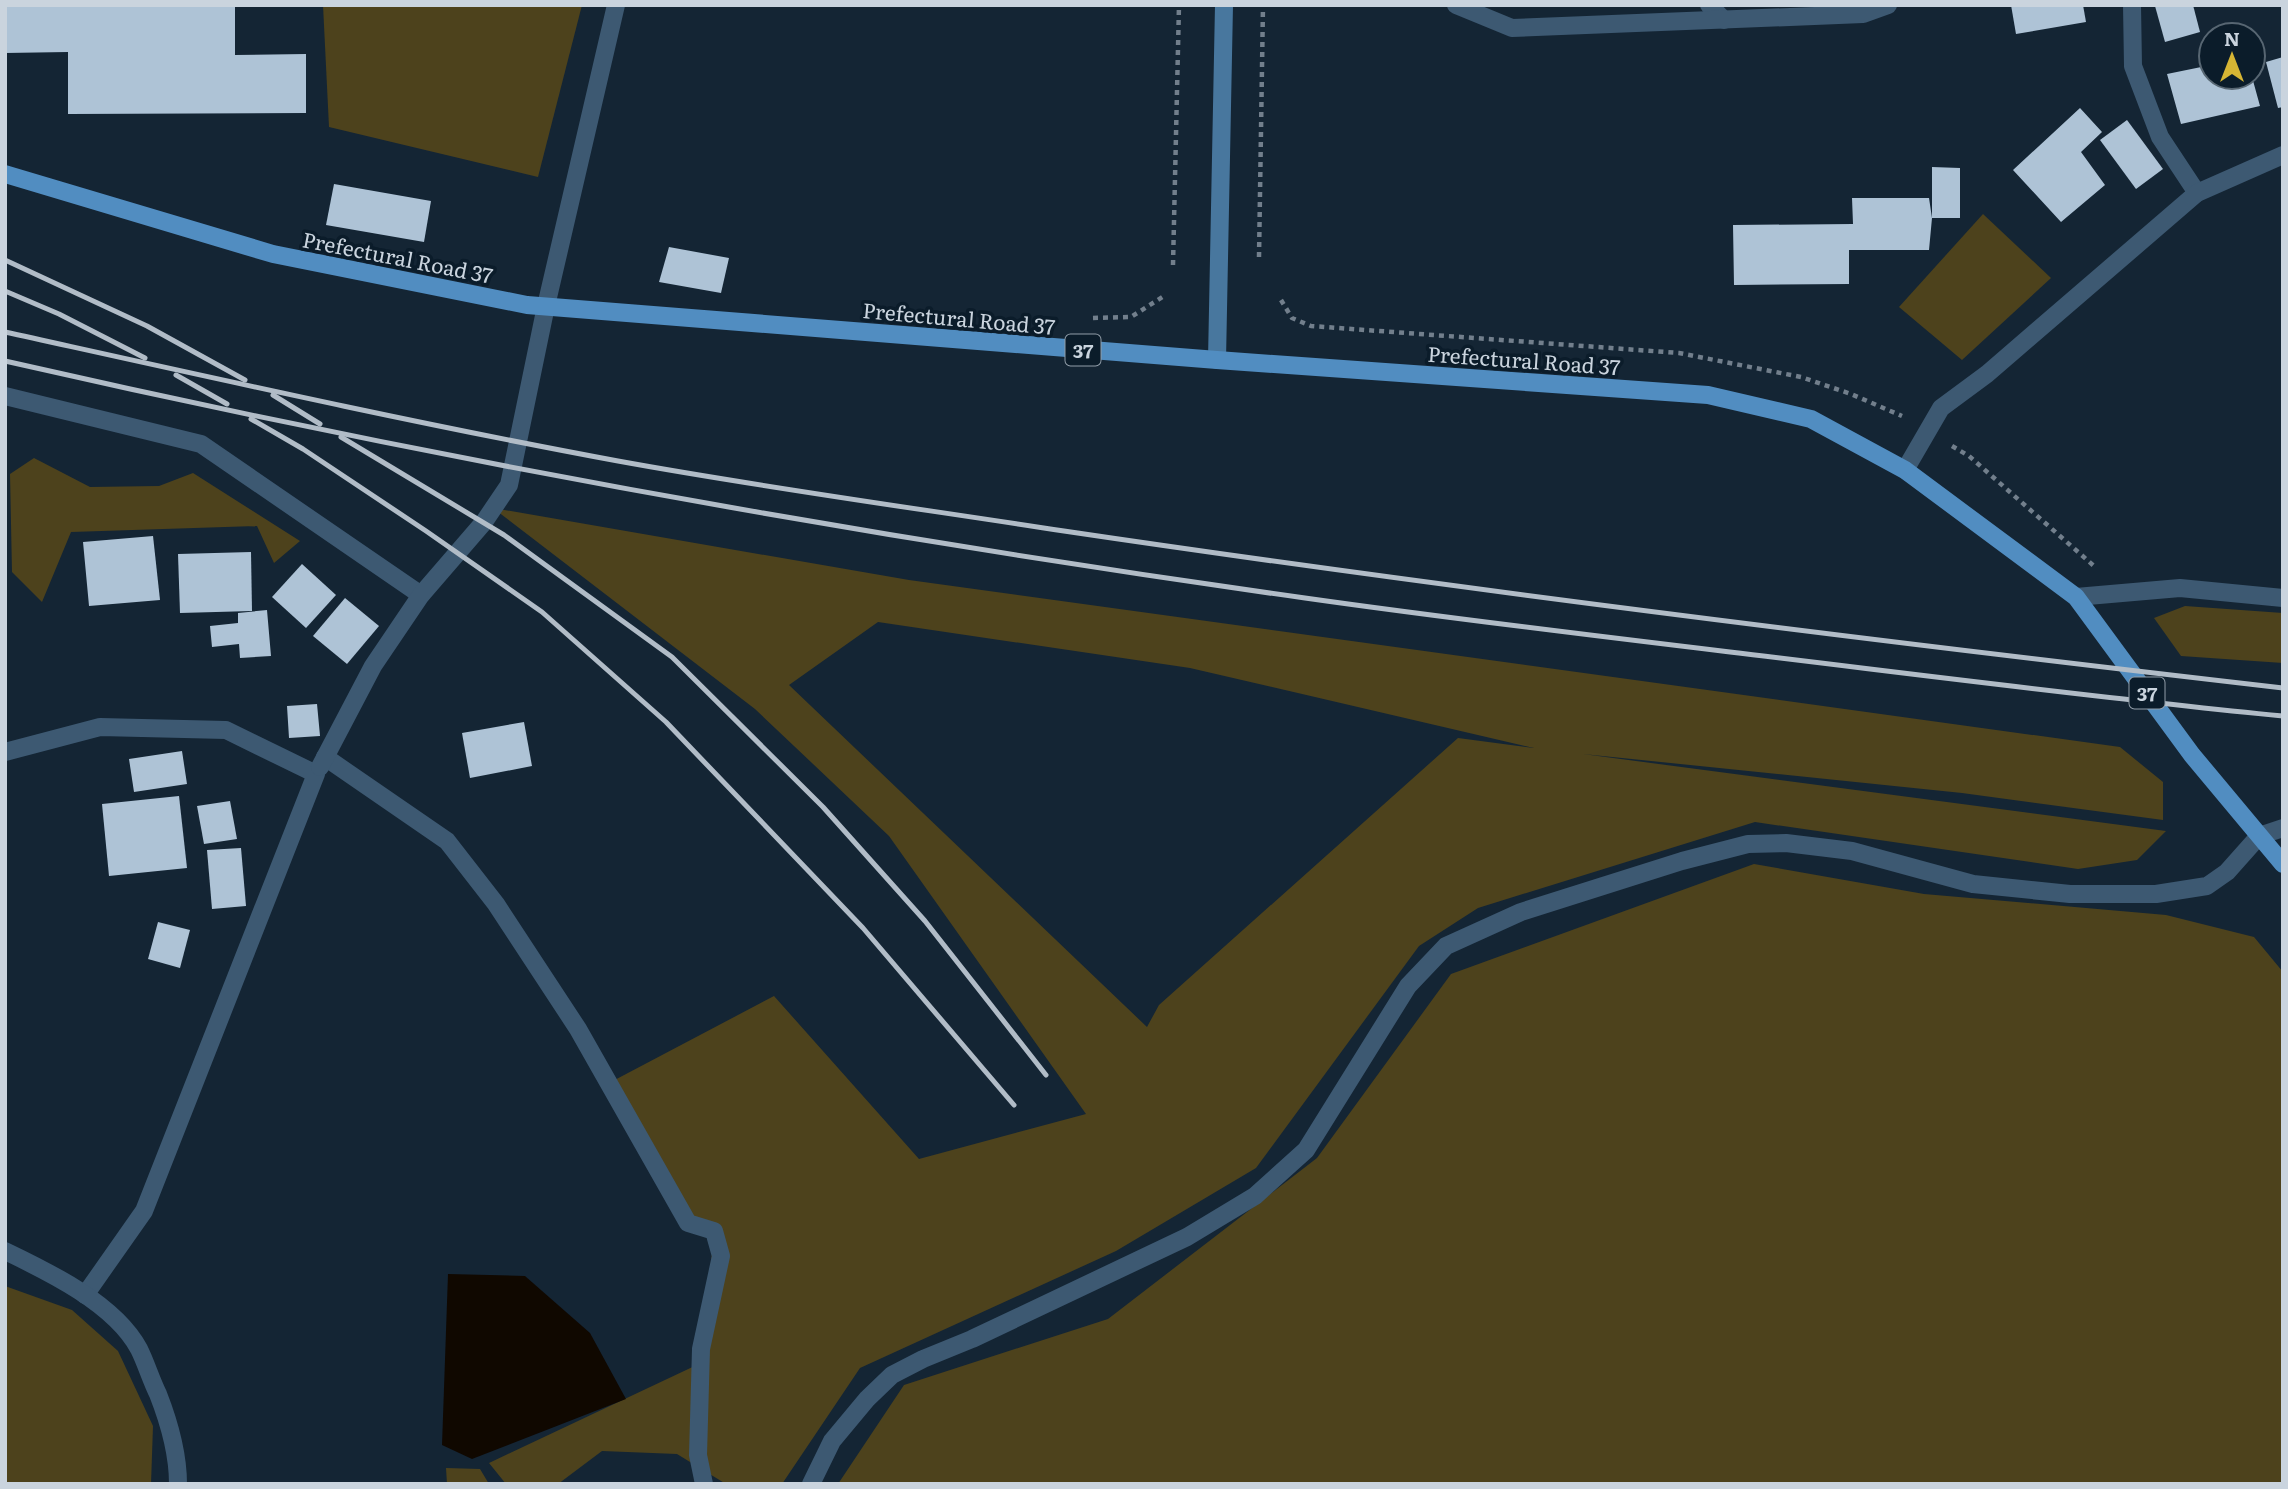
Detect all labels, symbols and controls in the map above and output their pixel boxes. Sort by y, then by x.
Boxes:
north arrow [2197,21,2267,91]
text: N [2224,24,2240,52]
street label: Prefectural Road 37 [300,222,496,290]
street label: Prefectural Road 37 [861,293,1057,341]
road number: 37 [1066,334,1100,366]
street label: Prefectural Road 37 [1427,337,1622,381]
road number: 37 [2130,678,2164,708]

